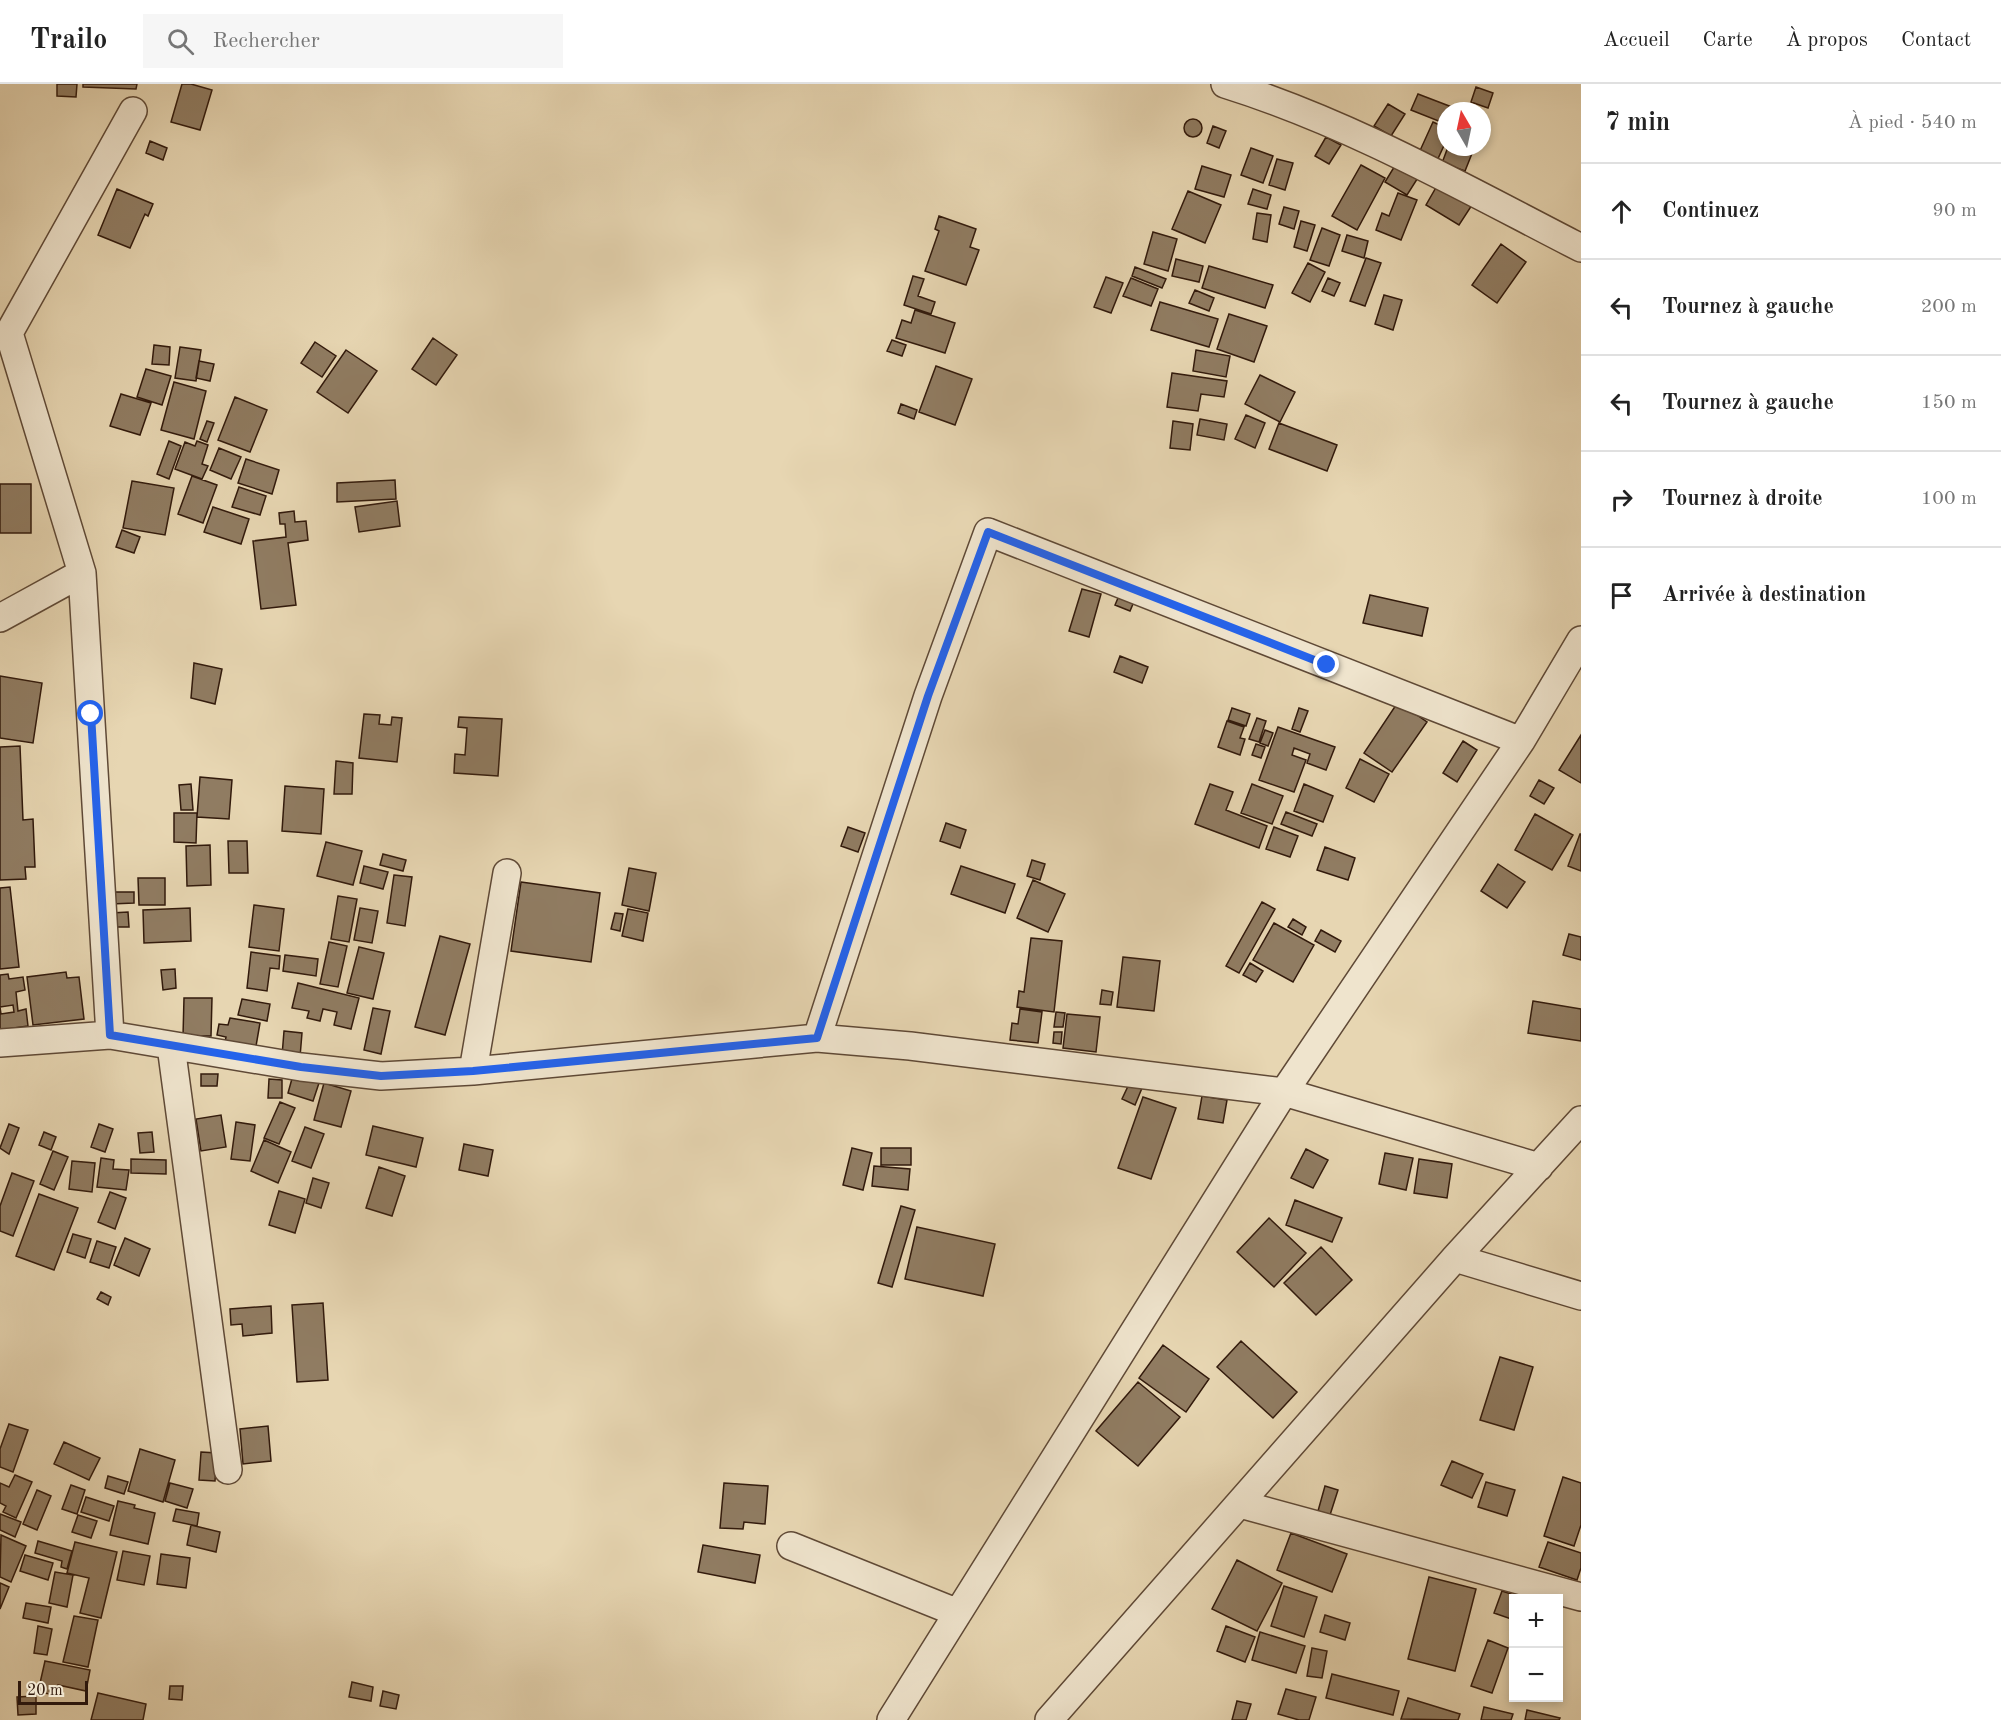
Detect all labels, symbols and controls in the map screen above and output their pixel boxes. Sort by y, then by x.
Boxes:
search box [143,14,563,68]
icon: search [164,25,197,58]
text: Trailo [30,27,107,55]
text: Rechercher [212,30,320,52]
text: Accueil [1603,30,1670,51]
text: Carte [1703,30,1753,51]
text: À propos [1786,30,1868,51]
text: Contact [1901,30,1971,51]
north arrow [1437,102,1491,156]
text: 7 min [1605,110,1670,136]
text: À pied · 540 m [1848,113,1977,133]
icon: ahead [1605,195,1638,228]
text: Continuez [1662,200,1759,222]
text: 90 m [1932,201,1977,221]
icon: left [1605,291,1638,324]
text: Tournez à gauche [1662,296,1834,318]
text: 200 m [1921,297,1977,317]
icon: left [1605,387,1638,420]
text: Tournez à gauche [1662,392,1834,414]
text: 150 m [1921,393,1977,413]
icon: right [1605,483,1638,516]
text: Tournez à droite [1662,488,1823,510]
text: 100 m [1921,489,1977,509]
icon: arrive [1605,579,1638,612]
text: Arrivée à destination [1662,584,1866,606]
route end [1313,651,1339,677]
route start [77,700,103,726]
map controls [1509,1594,1563,1702]
button: + [1509,1594,1563,1648]
button: − [1509,1648,1563,1702]
scale bar [18,1678,88,1706]
text: 20 m [27,1683,63,1699]

